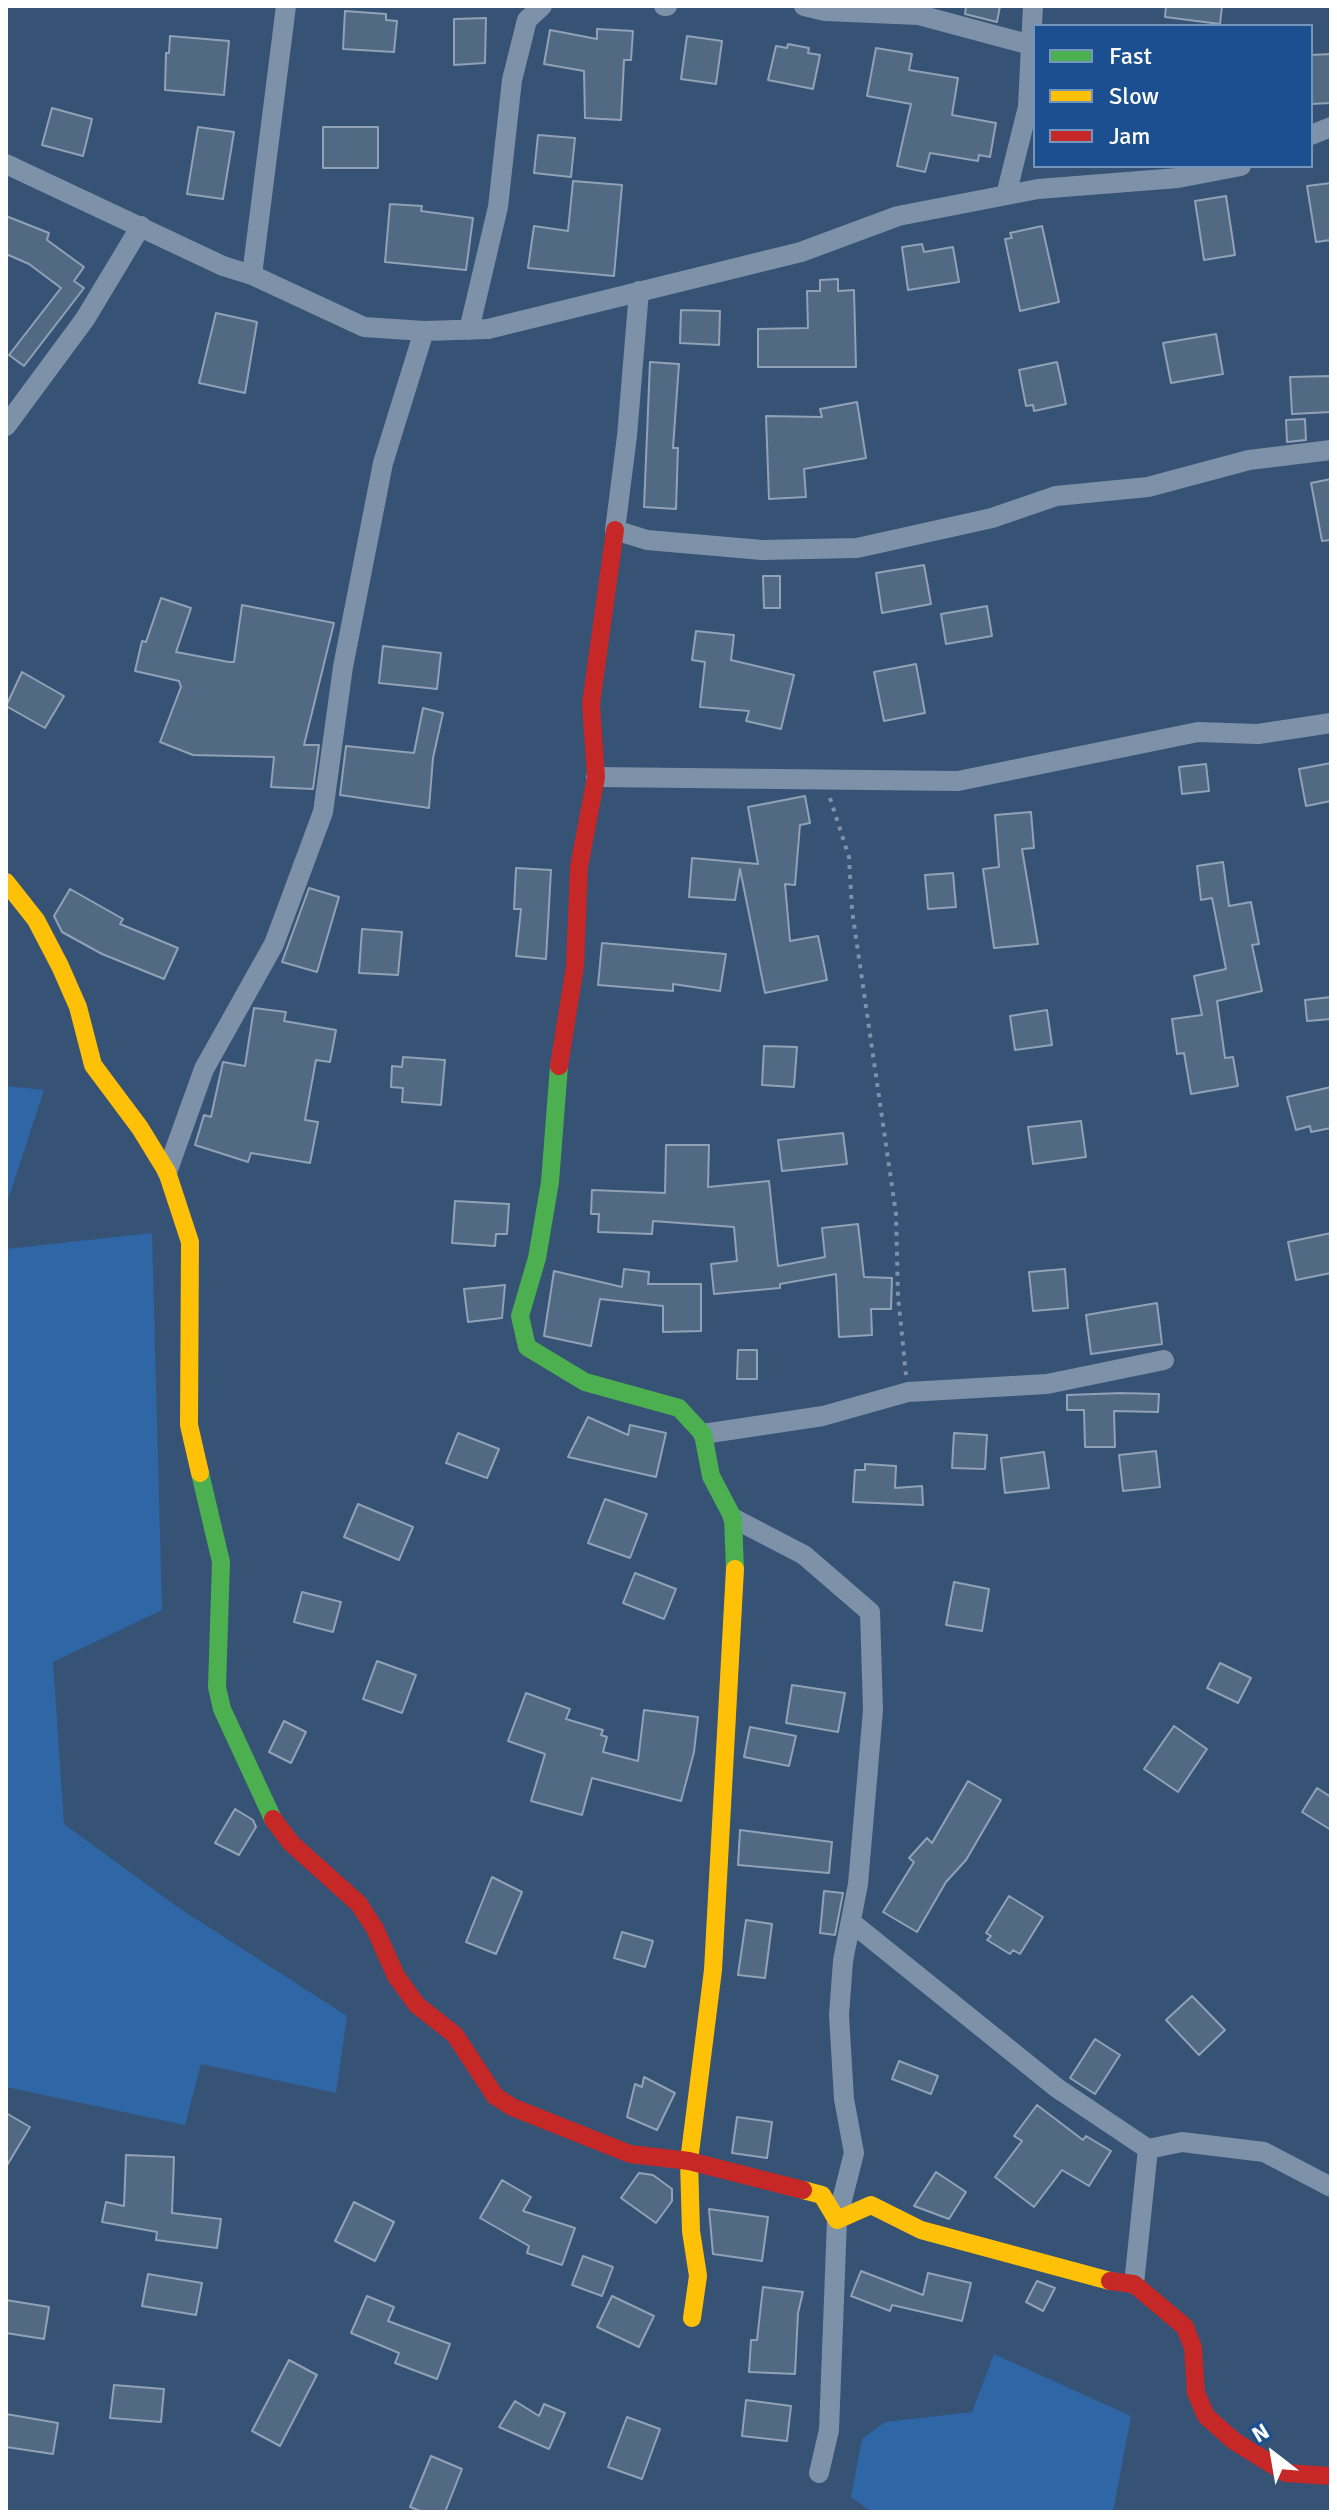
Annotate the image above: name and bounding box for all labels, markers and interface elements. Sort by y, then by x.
legend [1033,24,1313,168]
text: Fast [1109,41,1152,71]
text: Slow [1109,81,1159,111]
text: Jam [1109,121,1150,151]
north arrow [1233,2414,1313,2494]
text: N [1247,2417,1274,2449]

